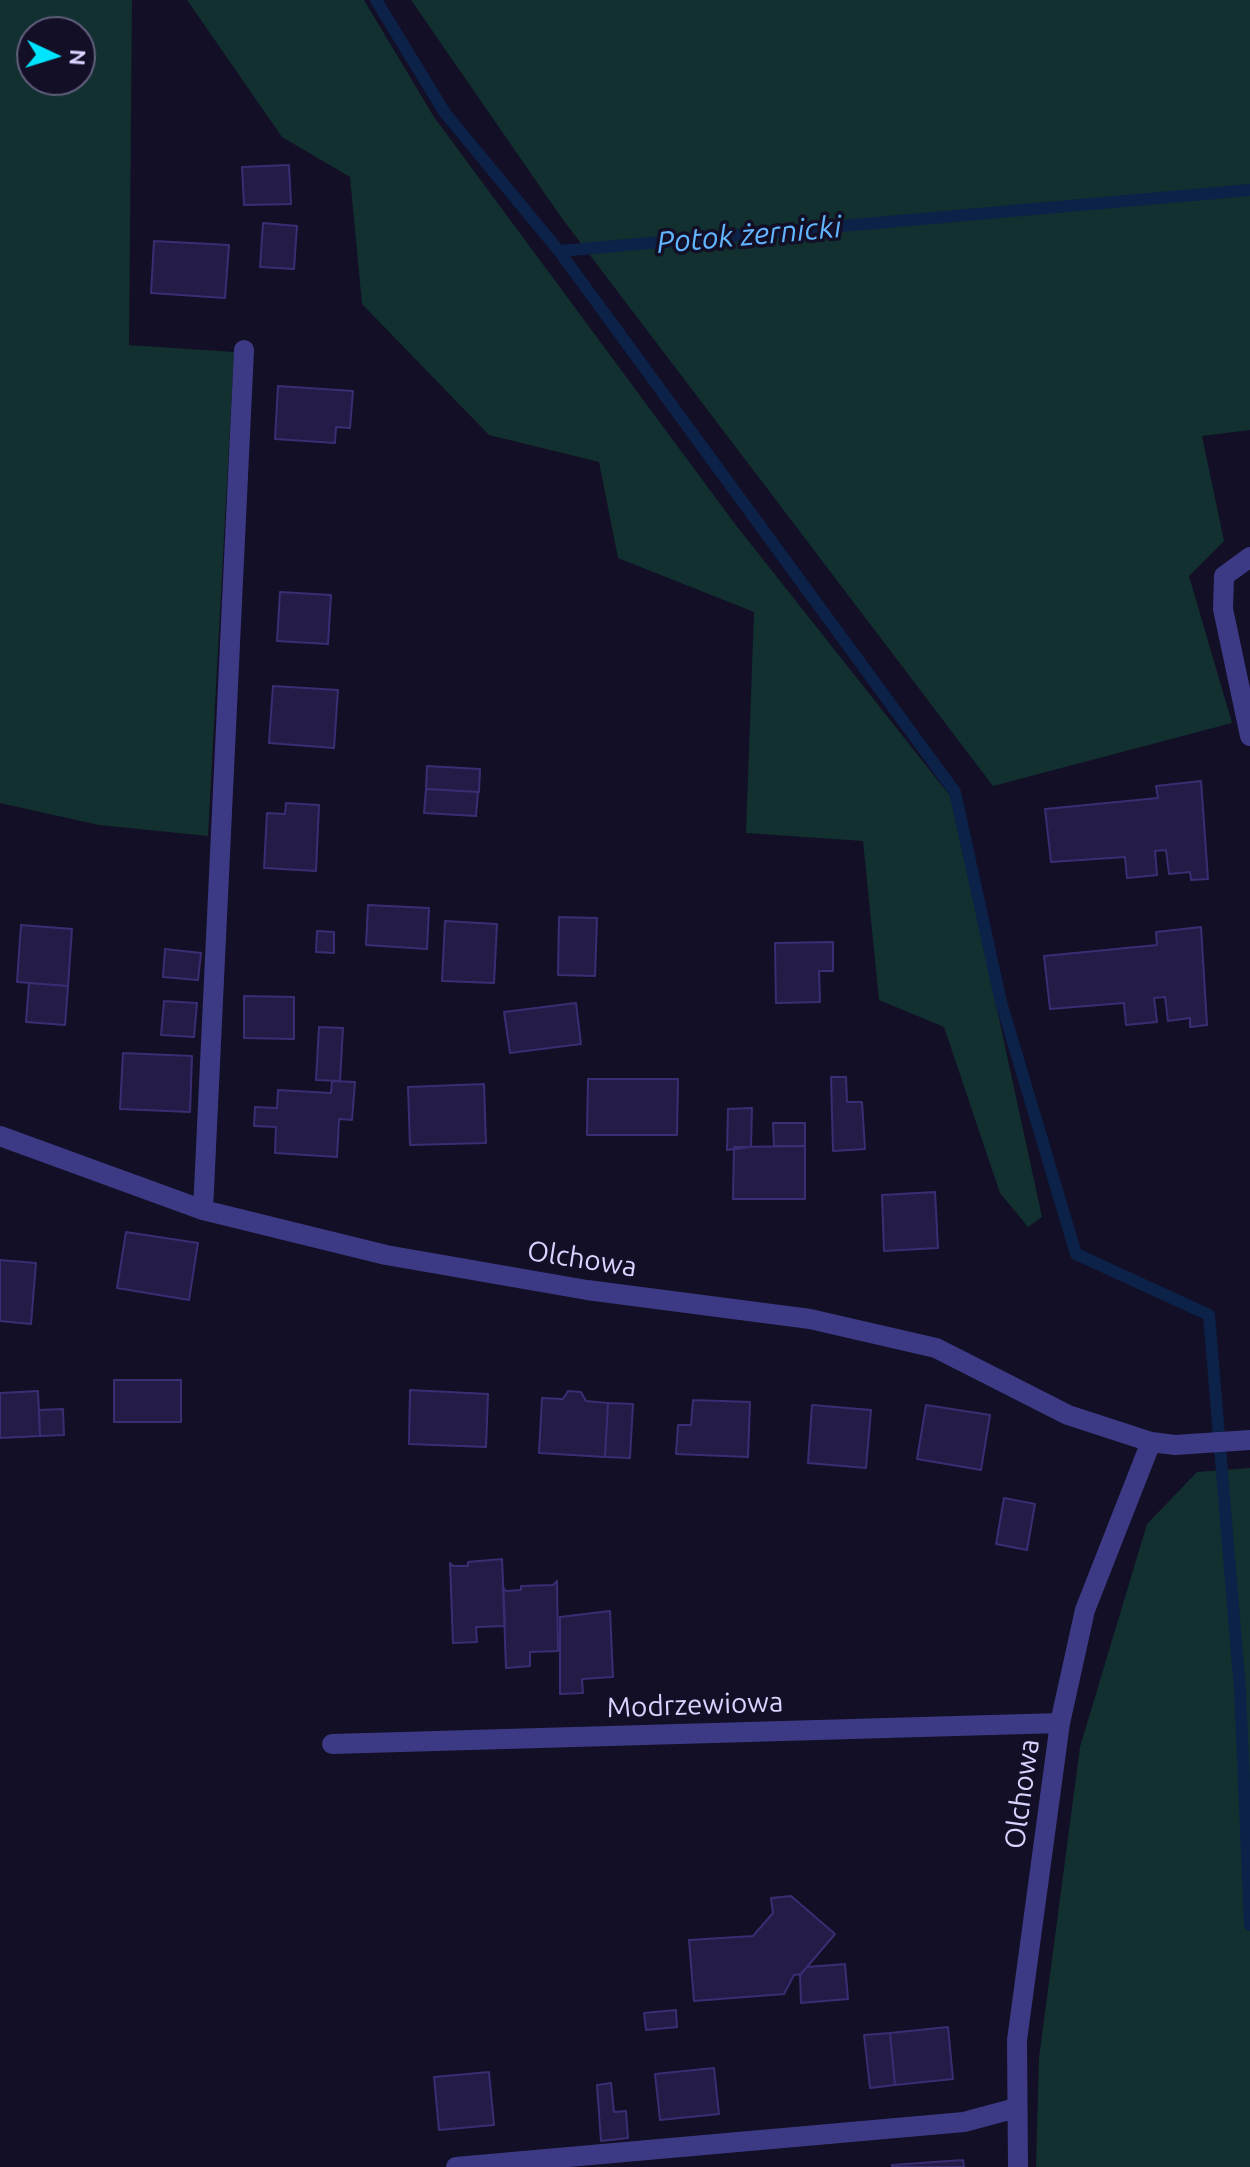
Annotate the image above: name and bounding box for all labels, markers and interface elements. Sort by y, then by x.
north arrow [16,16,96,96]
text: N [65,48,91,67]
water label: Potok żernicki [655,209,843,261]
street label: Olchowa [525,1234,639,1284]
street label: Modrzewiowa [606,1685,784,1725]
street label: Olchowa [998,1737,1046,1851]

